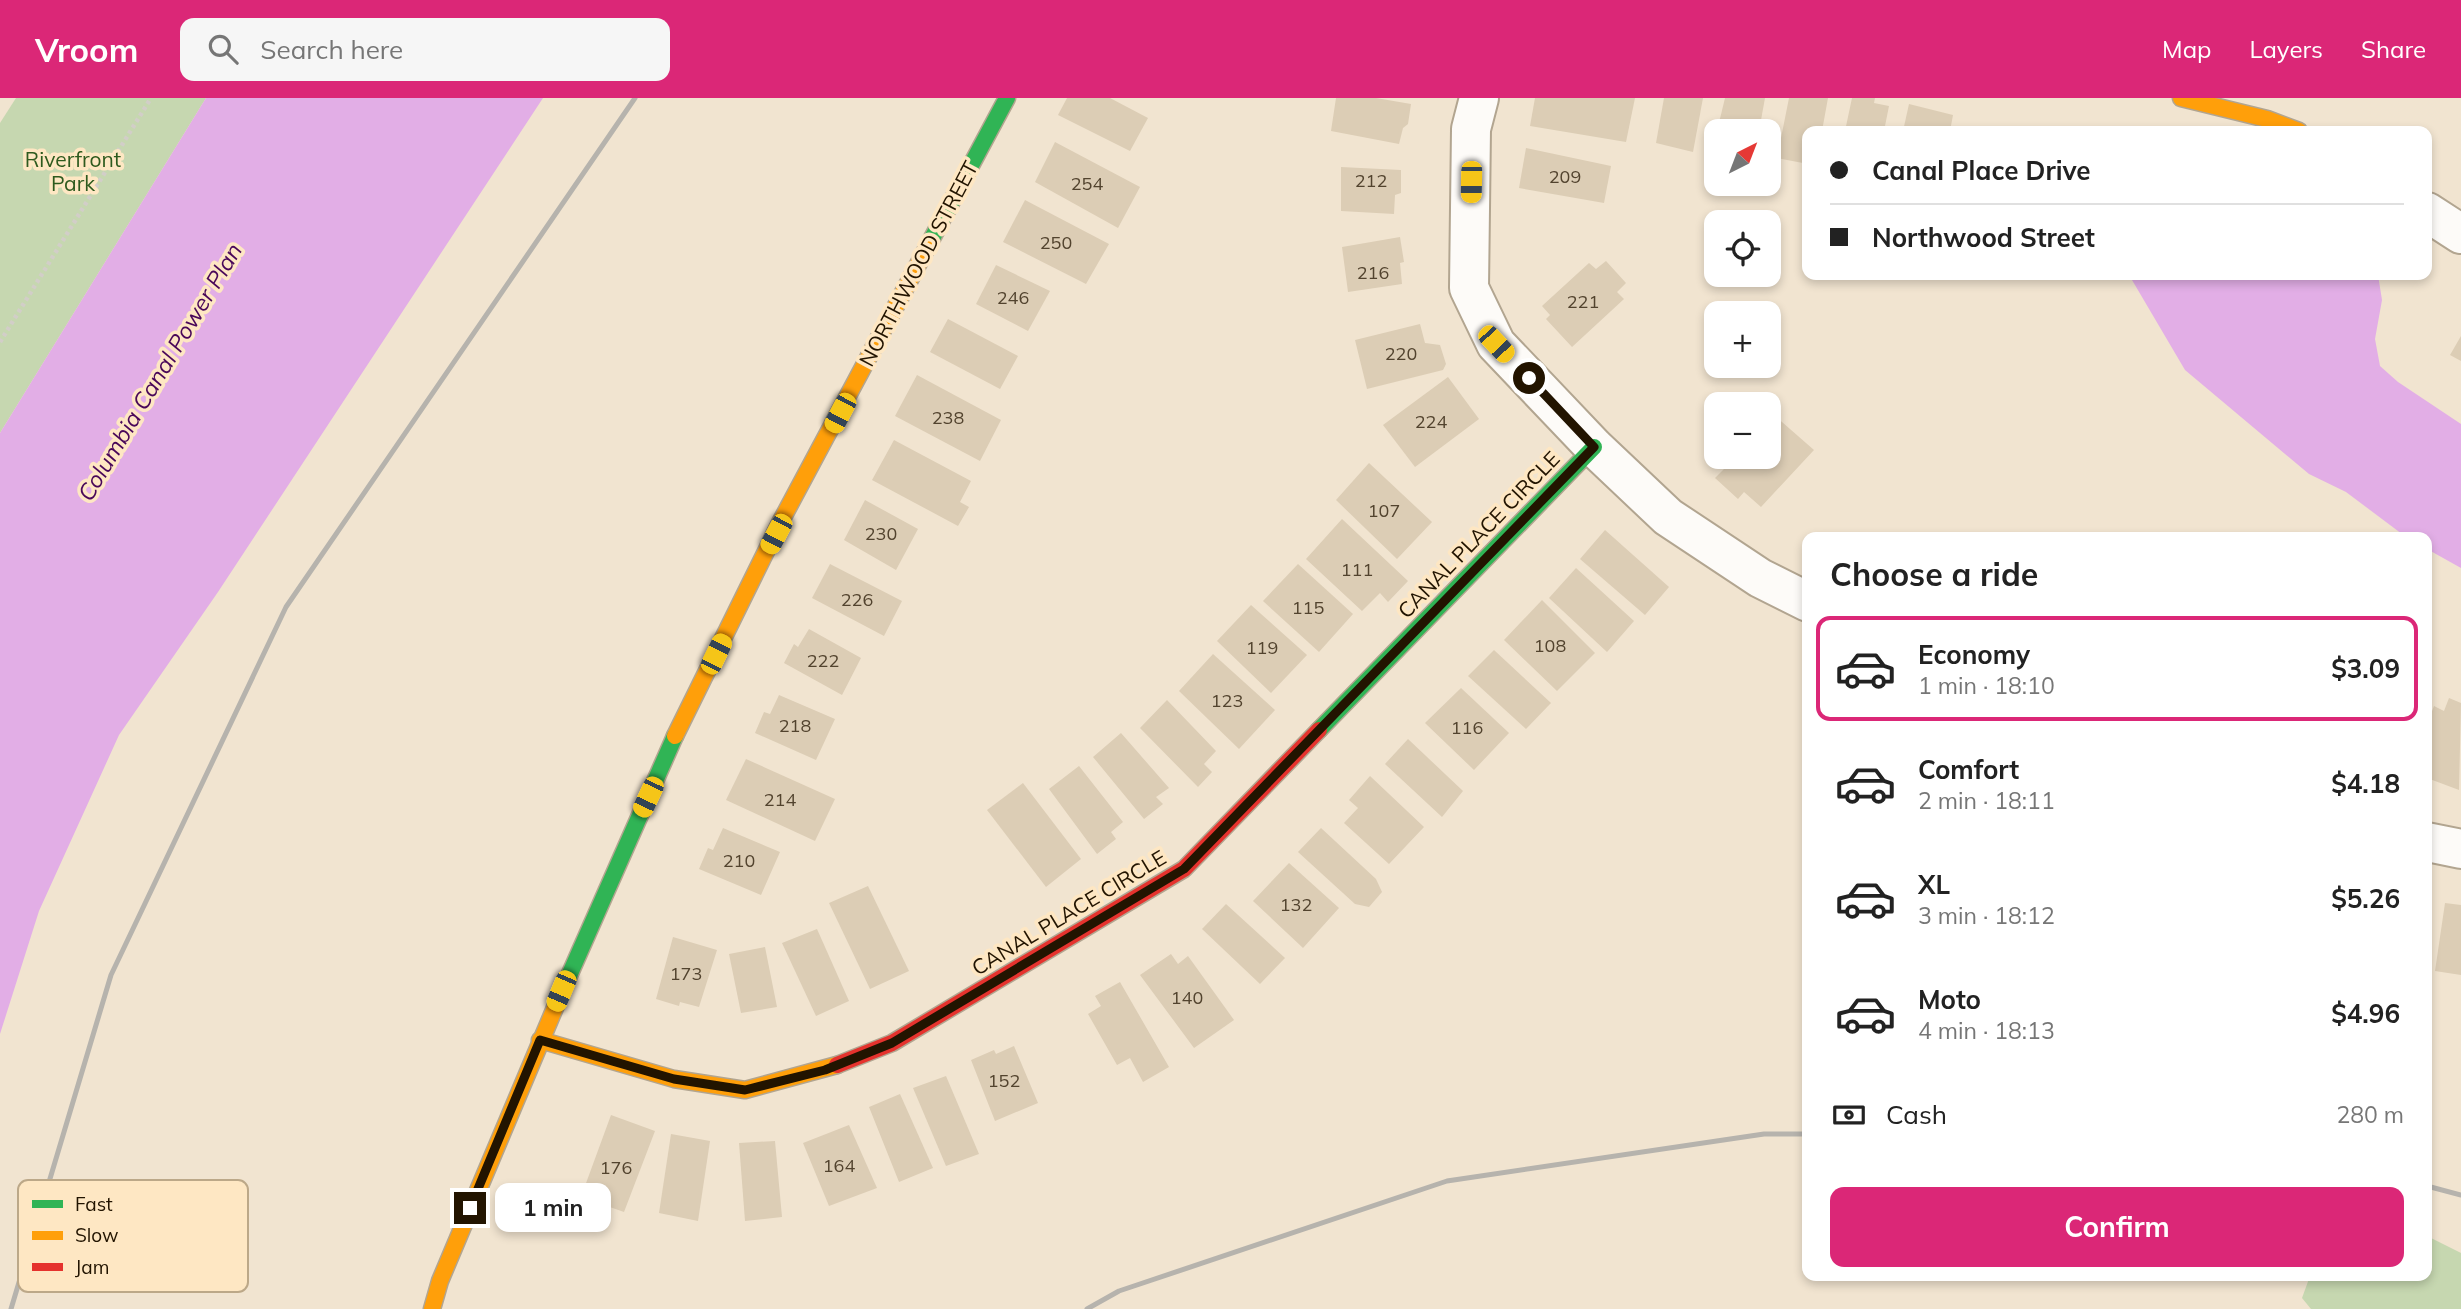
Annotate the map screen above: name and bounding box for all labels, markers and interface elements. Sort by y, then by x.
search box [180,18,670,81]
text: Vroom [35,29,138,70]
icon: search [204,30,242,68]
text: Search here [260,33,403,66]
text: Map [2162,34,2211,64]
text: Layers [2249,34,2323,64]
text: Share [2361,34,2426,64]
north arrow [1704,119,1782,196]
map controls [1704,119,1781,469]
park label: Riverfront Park [25,146,121,196]
text: Canal Place Drive [1872,154,2091,187]
street label: NORTHWOOD STREET [853,156,983,371]
car [1461,161,1482,203]
house number: 209 [1549,165,1581,188]
house number: 212 [1355,169,1387,192]
house number: 254 [1071,172,1103,195]
button: locate [1704,210,1781,287]
text: Northwood Street [1872,221,2095,254]
house number: 250 [1040,231,1072,254]
water label: Columbia Canal Power Plan [71,237,248,506]
house number: 216 [1357,261,1389,284]
house number: 246 [997,286,1029,309]
house number: 221 [1567,290,1599,313]
button: + [1704,301,1781,378]
car [1474,321,1519,367]
house number: 220 [1385,342,1417,365]
route start [1513,362,1545,394]
car [821,390,860,436]
button: − [1704,392,1781,469]
house number: 238 [932,406,964,429]
house number: 224 [1415,410,1447,433]
street label: CANAL PLACE CIRCLE [1392,445,1565,623]
house number: 107 [1368,499,1400,522]
car [757,511,796,557]
house number: 230 [865,522,897,545]
text: Choose a ride [1830,554,2038,594]
house number: 111 [1341,558,1373,581]
house number: 226 [841,588,873,611]
house number: 115 [1292,596,1324,619]
car [698,631,735,677]
house number: 108 [1534,634,1566,657]
house number: 119 [1246,636,1278,659]
icon: car [1834,637,1897,700]
text: Economy [1918,638,2030,671]
house number: 222 [807,649,839,672]
text: $3.09 [2331,652,2400,685]
text: 1 min · 18:10 [1918,671,2055,700]
house number: 123 [1211,689,1243,712]
house number: 218 [779,714,811,737]
house number: 116 [1451,716,1483,739]
icon: car [1834,752,1897,815]
text: Comfort [1918,753,2019,786]
text: $4.18 [2331,767,2400,800]
car [630,774,667,820]
text: 2 min · 18:11 [1918,786,2055,815]
house number: 214 [764,788,796,811]
street label: CANAL PLACE CIRCLE [967,844,1170,980]
house number: 210 [723,849,755,872]
icon: car [1834,867,1897,930]
text: XL [1918,868,1950,901]
text: $5.26 [2331,882,2400,915]
house number: 132 [1280,893,1312,916]
text: 3 min · 18:12 [1918,901,2055,930]
house number: 173 [670,962,702,985]
car [544,968,579,1014]
icon: car [1834,982,1897,1045]
text: Moto [1918,983,1981,1016]
house number: 140 [1171,986,1203,1009]
text: $4.96 [2331,997,2400,1030]
text: 4 min · 18:13 [1918,1016,2055,1045]
house number: 152 [988,1069,1020,1092]
icon: cash [1830,1096,1868,1134]
text: Cash [1886,1098,1947,1131]
text: 280 m [2336,1100,2404,1129]
house number: 164 [823,1154,855,1177]
house number: 176 [600,1156,632,1179]
legend [18,1180,248,1292]
callout: 1 min [494,1184,610,1232]
button: Confirm [1830,1187,2404,1267]
text: Fast [75,1192,113,1216]
route end [454,1192,486,1224]
text: 1 min [523,1193,583,1222]
text: Slow [75,1223,119,1247]
text: Jam [75,1255,109,1279]

